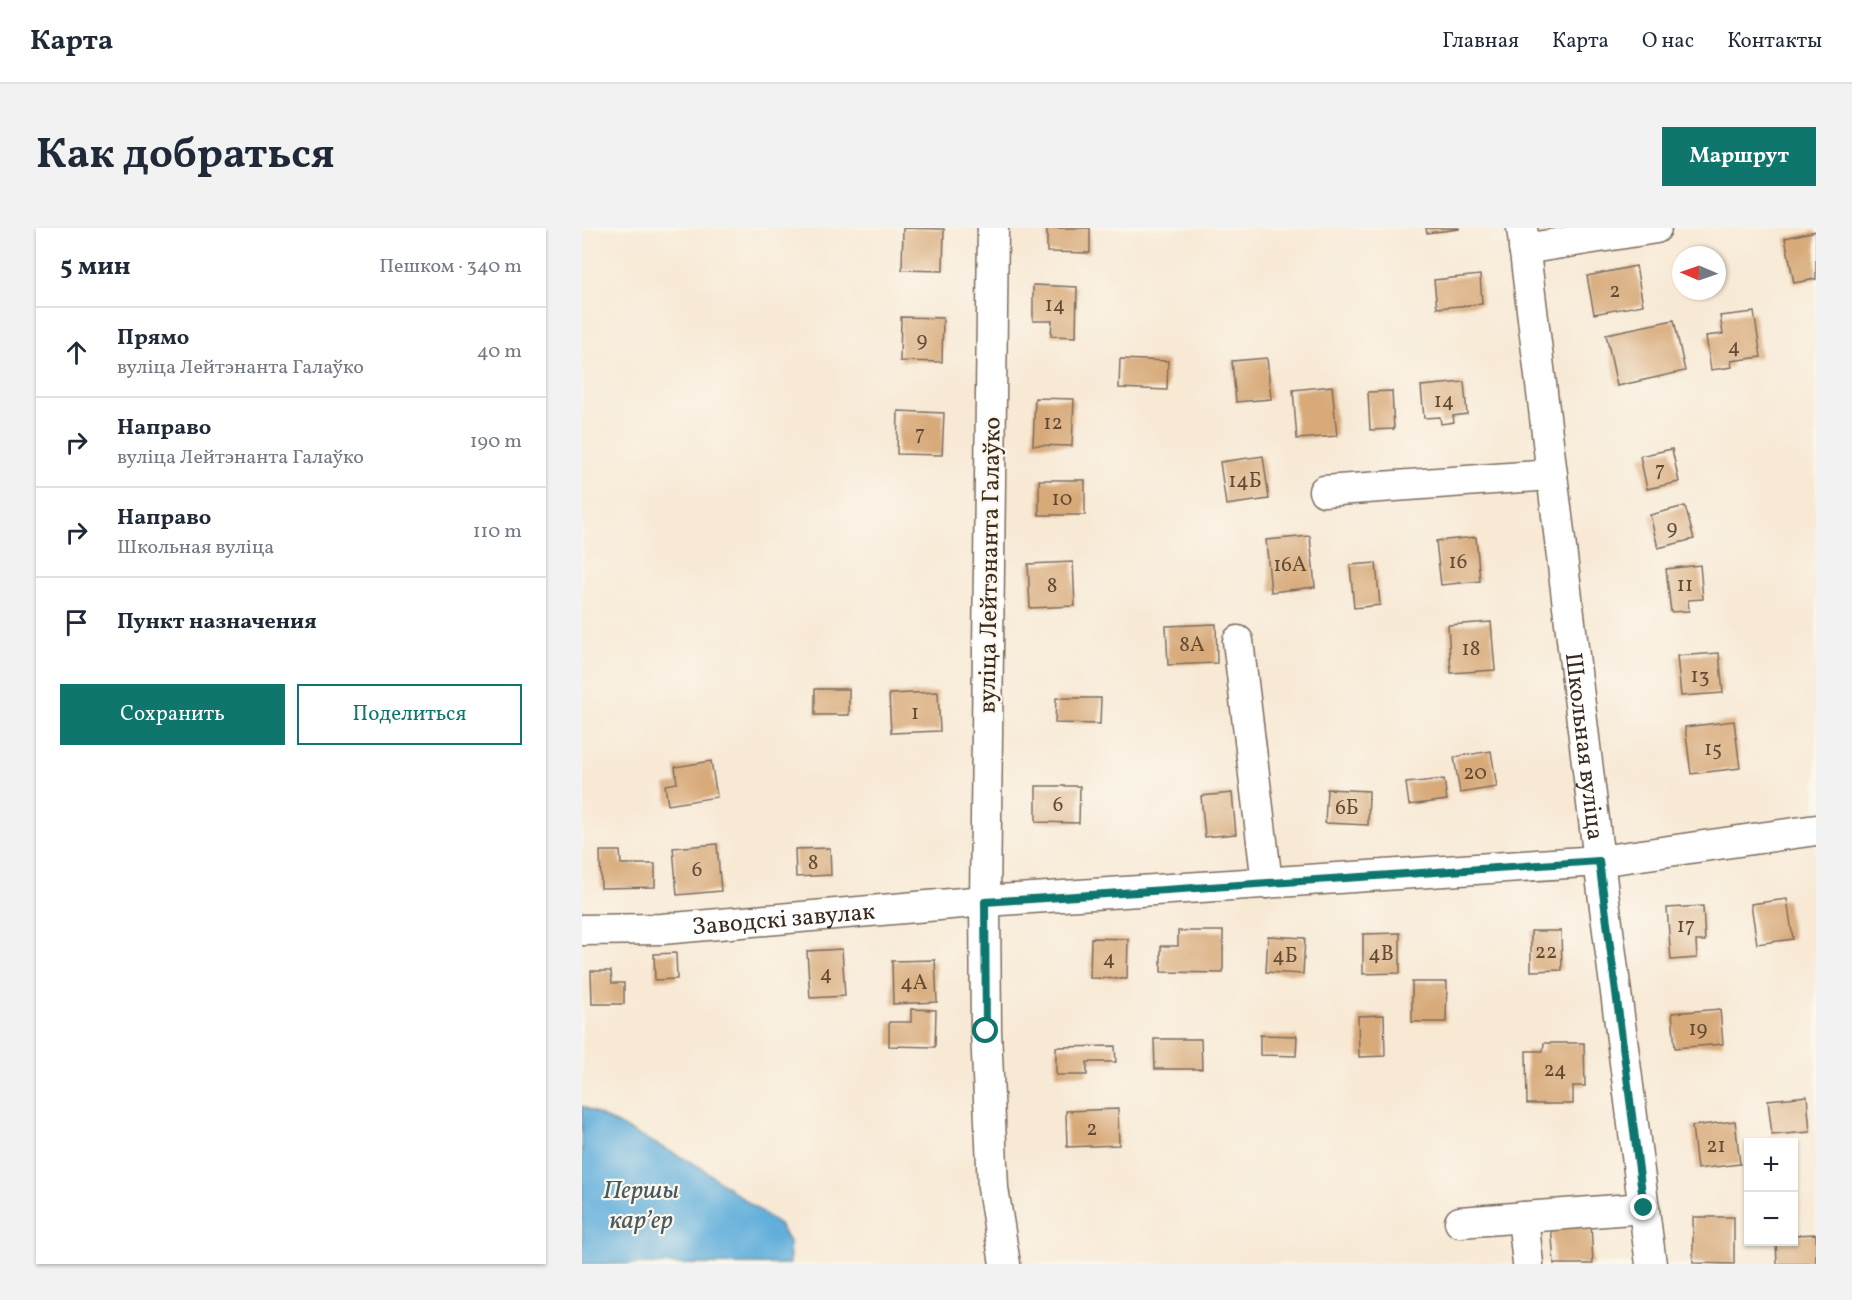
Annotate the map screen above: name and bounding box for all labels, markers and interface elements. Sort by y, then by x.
text: Карта [30,22,113,61]
text: Главная [1442,27,1519,56]
text: Карта [1552,27,1609,56]
text: О нас [1642,27,1694,56]
text: Контакты [1727,27,1822,56]
text: Как добраться [36,127,335,186]
button: Маршрут [1662,127,1816,186]
north arrow [1672,246,1726,300]
text: 5 мин [60,249,131,285]
text: Пешком · 340 m [379,253,522,281]
house number: 2 [1609,277,1621,306]
house number: 14 [1045,291,1065,320]
text: Прямо [117,323,189,354]
house number: 9 [917,326,928,355]
house number: 4 [1728,333,1740,362]
icon: ahead [60,336,93,369]
text: 40 m [477,338,522,366]
text: вуліца Лейтэнанта Галаўко [117,354,364,382]
house number: 14 [1434,387,1454,416]
house number: 12 [1043,409,1063,438]
text: Направо [117,413,211,444]
street label: вуліца Лейтэнанта Галаўко [971,417,1011,713]
house number: 7 [915,420,925,449]
icon: right [60,426,93,459]
text: 190 m [470,428,522,456]
text: вуліца Лейтэнанта Галаўко [117,444,364,472]
house number: 7 [1655,456,1665,485]
house number: 14Б [1228,467,1262,496]
house number: 10 [1052,485,1072,514]
text: Направо [117,503,211,534]
house number: 9 [1667,514,1678,543]
icon: right [60,516,93,549]
text: 110 m [473,518,522,546]
text: Школьная вуліца [117,534,274,562]
house number: 16 [1449,548,1467,577]
house number: 16А [1273,551,1307,580]
house number: 11 [1677,571,1693,600]
house number: 8 [1047,572,1057,601]
icon: arrive [60,606,93,639]
text: Пункт назначения [117,607,317,638]
house number: 8А [1179,631,1205,660]
house number: 18 [1462,635,1480,664]
street label: Школьная вуліца [1555,651,1611,842]
house number: 13 [1691,662,1709,691]
button: Сохранить [60,684,285,745]
button: Поделиться [297,684,522,745]
house number: 1 [911,699,919,728]
house number: 15 [1704,735,1722,764]
house number: 20 [1463,759,1487,788]
house number: 6 [1053,791,1063,820]
house number: 6Б [1335,794,1359,823]
house number: 8 [808,849,818,878]
house number: 6 [692,856,702,885]
street label: Заводскі завулак [691,896,877,945]
house number: 17 [1677,912,1695,941]
house number: 22 [1535,938,1557,967]
house number: 4В [1368,940,1394,969]
house number: 4Б [1272,942,1298,971]
house number: 4 [1103,945,1115,974]
house number: 4 [820,960,832,989]
house number: 4А [900,969,928,998]
house number: 19 [1688,1015,1708,1044]
route start [972,1017,998,1043]
house number: 24 [1543,1056,1567,1085]
house number: 2 [1086,1115,1098,1144]
house number: 21 [1706,1132,1726,1161]
map controls [1744,1138,1798,1246]
button: + [1744,1138,1798,1192]
water label: Першы карʼер [603,1173,679,1239]
button: − [1744,1192,1798,1246]
route end [1630,1194,1656,1220]

